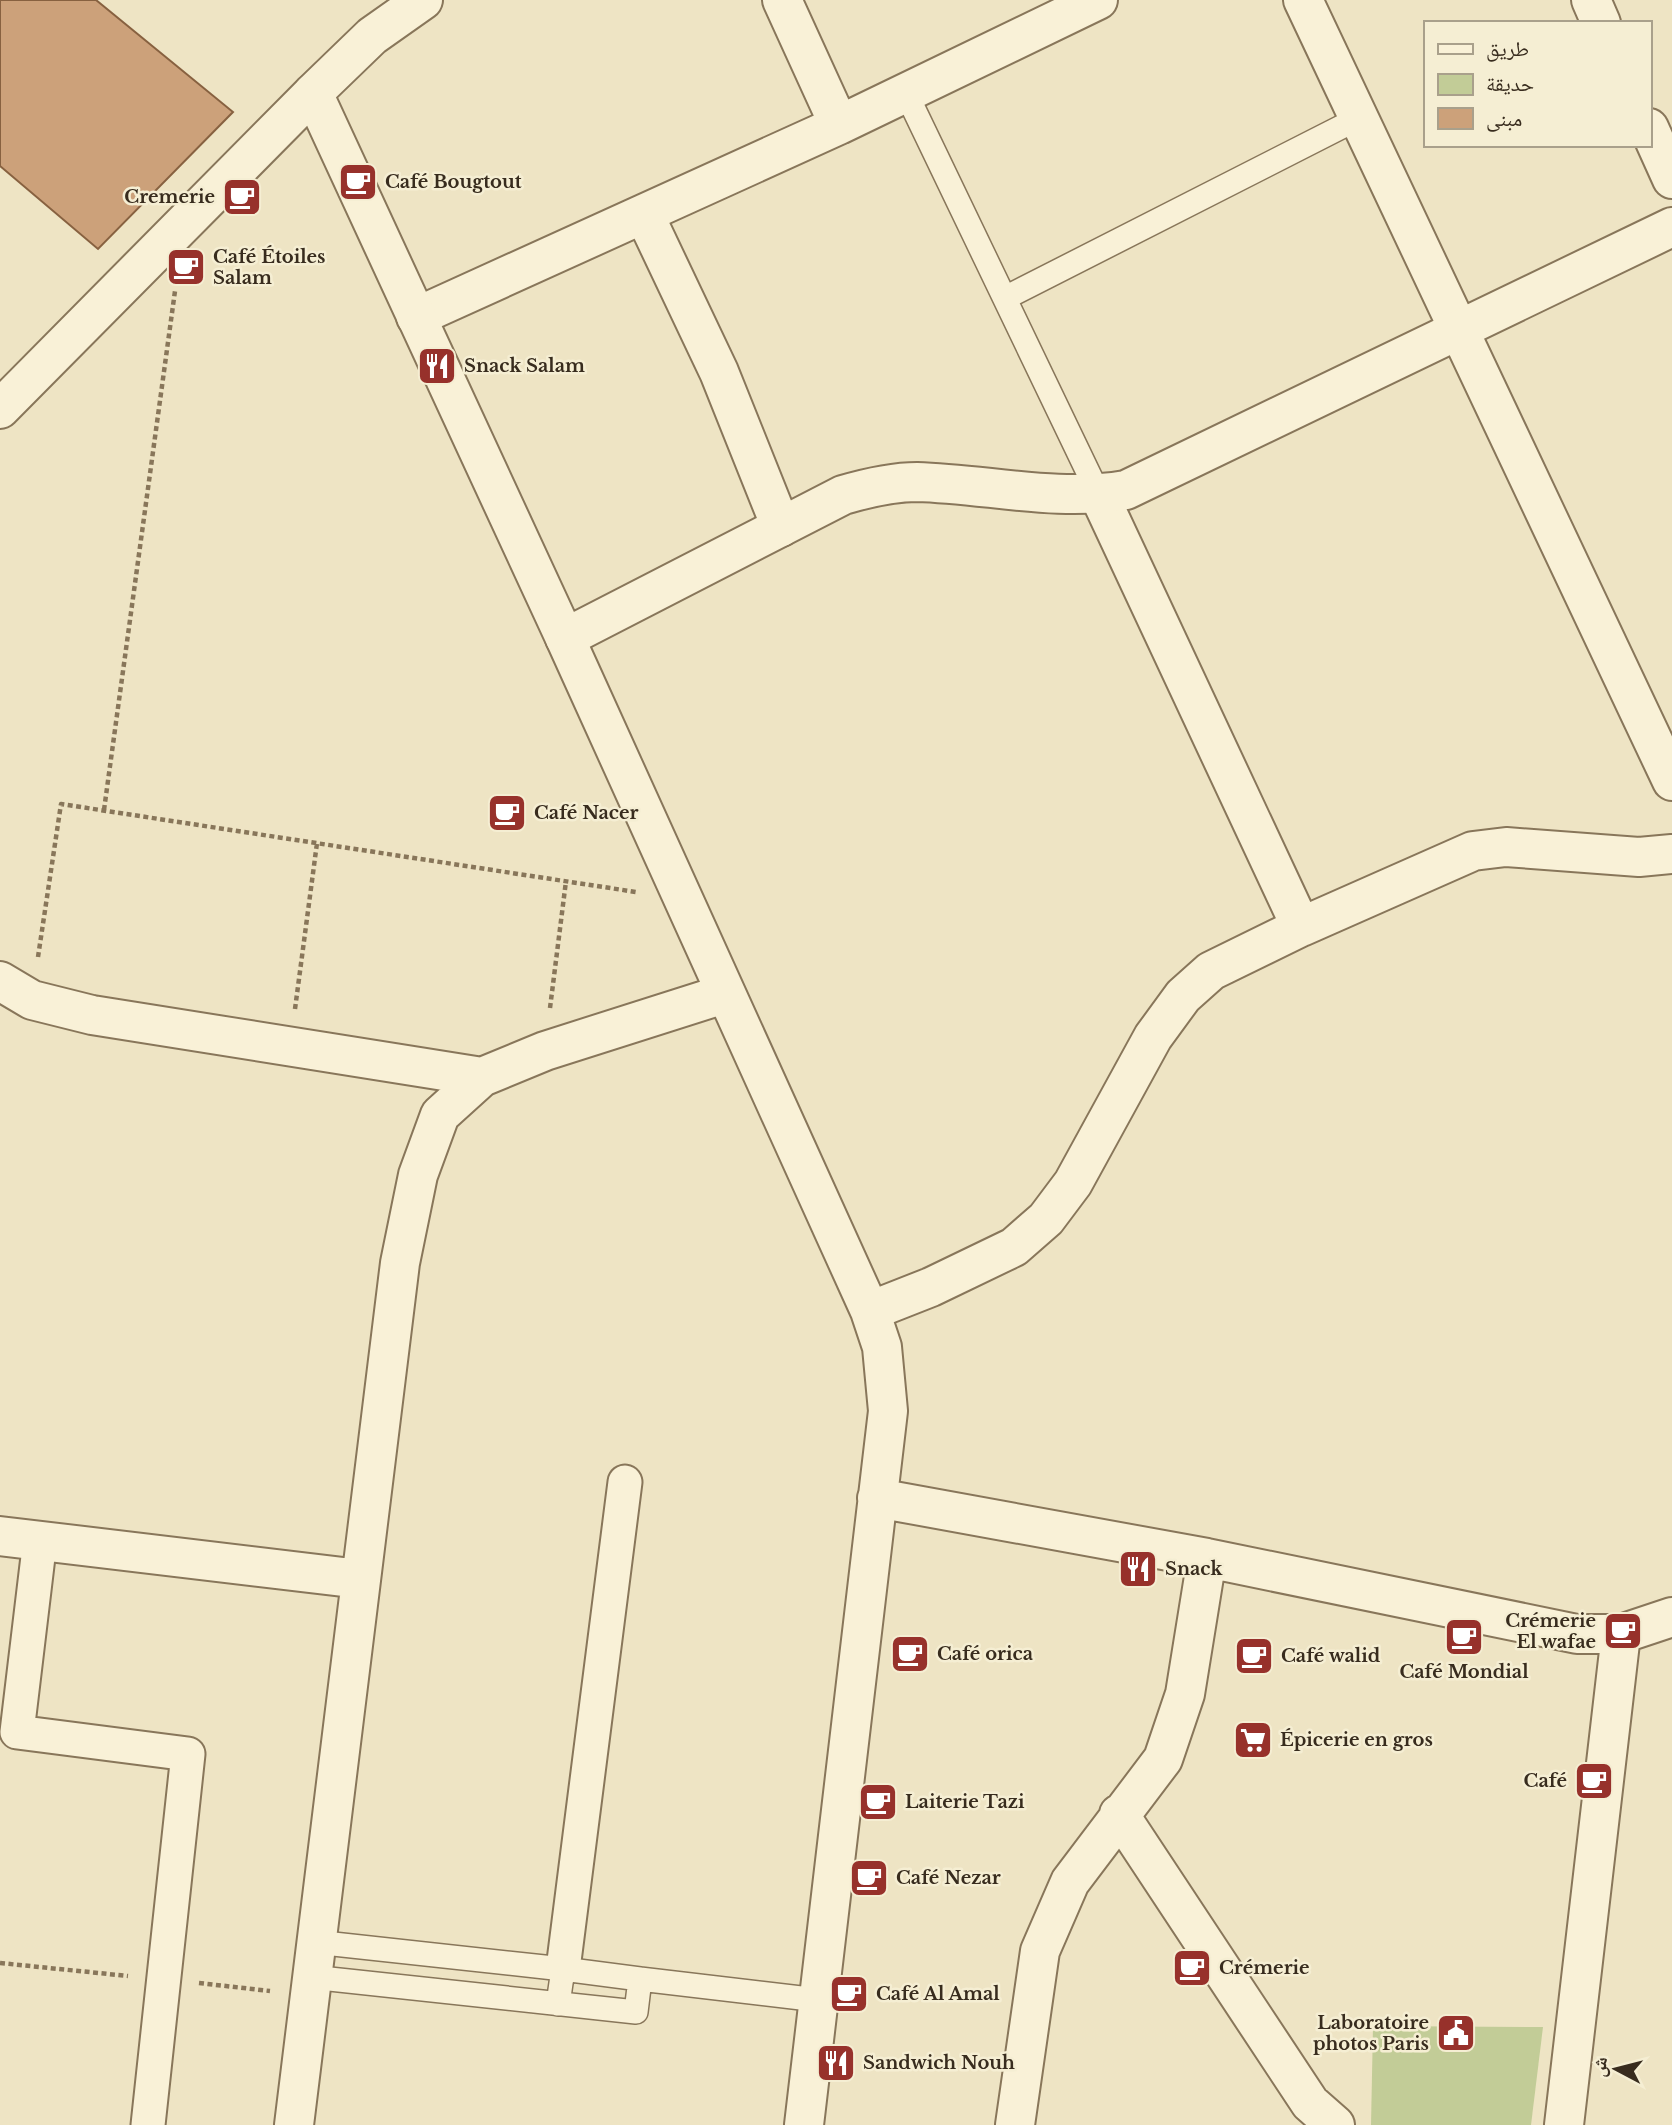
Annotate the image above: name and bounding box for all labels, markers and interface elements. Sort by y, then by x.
legend [1424,21,1651,147]
text: طريق [1486,36,1529,62]
text: حديقة [1486,71,1534,97]
text: مبنى [1486,106,1522,132]
cafe icon: Café Bougtout [337,161,379,203]
place label: Café Bougtout [385,171,522,193]
cafe icon: Cremerie [221,176,263,218]
place label: Cremerie [124,186,215,208]
place label: Café Étoiles Salam [213,245,326,289]
cafe icon: Café Étoiles Salam [165,246,207,288]
restaurant icon: Snack Salam [416,345,458,387]
place label: Snack Salam [464,355,585,377]
cafe icon: Café Nacer [486,792,528,834]
place label: Café Nacer [534,802,639,824]
restaurant icon: Snack [1117,1548,1159,1590]
place label: Snack [1165,1558,1224,1580]
place label: Crémerie El wafae [1505,1610,1596,1653]
cafe icon: Crémerie El wafae [1602,1610,1644,1652]
cafe icon: Café Mondial [1443,1616,1485,1658]
cafe icon: Café orica [889,1633,931,1675]
cafe icon: Café walid [1233,1635,1275,1677]
place label: Café orica [937,1643,1034,1665]
place label: Café walid [1281,1645,1381,1667]
place label: Café Mondial [1399,1661,1529,1683]
supermarket icon: Épicerie en gros [1232,1719,1274,1761]
place label: Épicerie en gros [1280,1728,1433,1751]
cafe icon: Café [1573,1760,1615,1802]
place label: Café [1524,1770,1567,1792]
cafe icon: Laiterie Tazi [857,1781,899,1823]
place label: Laiterie Tazi [905,1791,1025,1813]
cafe icon: Café Nezar [848,1857,890,1899]
place label: Café Nezar [896,1867,1001,1889]
cafe icon: Crémerie [1171,1947,1213,1989]
place label: Crémerie [1219,1957,1310,1979]
cafe icon: Café Al Amal [828,1973,870,2015]
place label: Café Al Amal [876,1983,1000,2005]
place label: Laboratoire photos Paris [1313,2012,1429,2055]
public building icon: Laboratoire photos Paris [1435,2012,1477,2054]
north arrow [1581,2034,1651,2104]
restaurant icon: Sandwich Nouh [815,2042,857,2084]
place label: Sandwich Nouh [863,2052,1015,2074]
text: ش [1587,2056,1612,2078]

